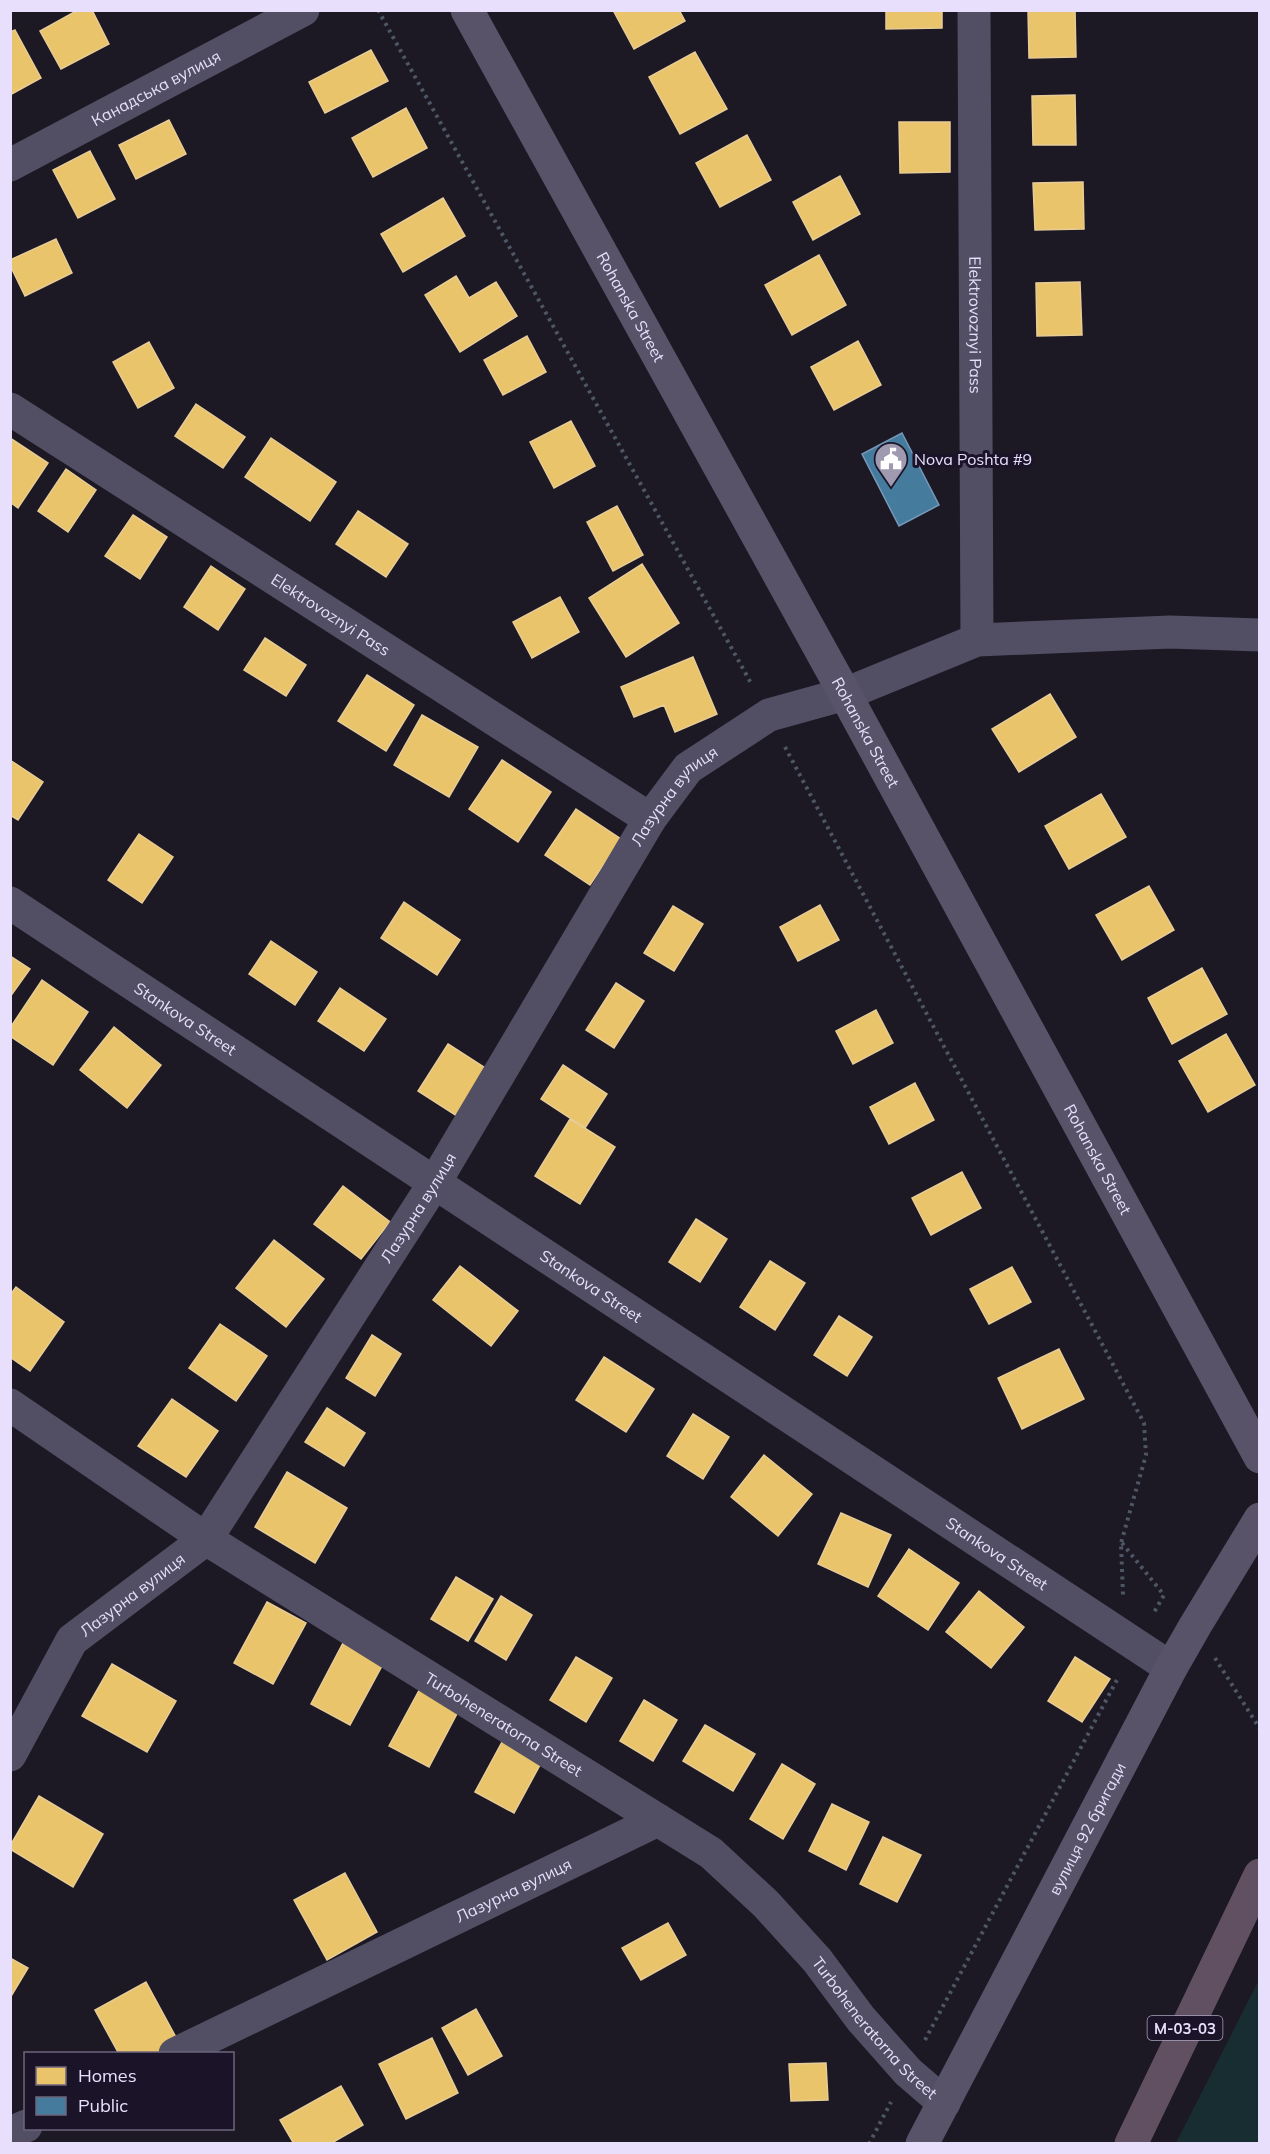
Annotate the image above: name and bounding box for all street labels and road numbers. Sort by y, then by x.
street label: Канадська вулиця [88,45,224,130]
street label: Rohanska Street [593,248,670,366]
street label: Elektrovoznyi Pass [965,256,986,394]
street label: Elektrovoznyi Pass [268,569,394,660]
street label: Rohanska Street [828,674,904,791]
street label: Лазурна вулиця [626,741,721,850]
street label: Stankova Street [131,978,240,1060]
street label: Rohanska Street [1060,1101,1136,1218]
street label: Лазурна вулиця [376,1149,460,1266]
street label: Stankova Street [536,1245,646,1327]
street label: Stankova Street [942,1513,1052,1594]
street label: Лазурна вулиця [76,1549,189,1641]
street label: Turboheneratorna Street [421,1668,587,1781]
street label: вулиця 92 бригади [1044,1759,1130,1898]
street label: Лазурна вулиця [452,1853,575,1927]
street label: Turboheneratorna Street [808,1953,942,2103]
road number: М-03-03 [1148,2016,1222,2040]

